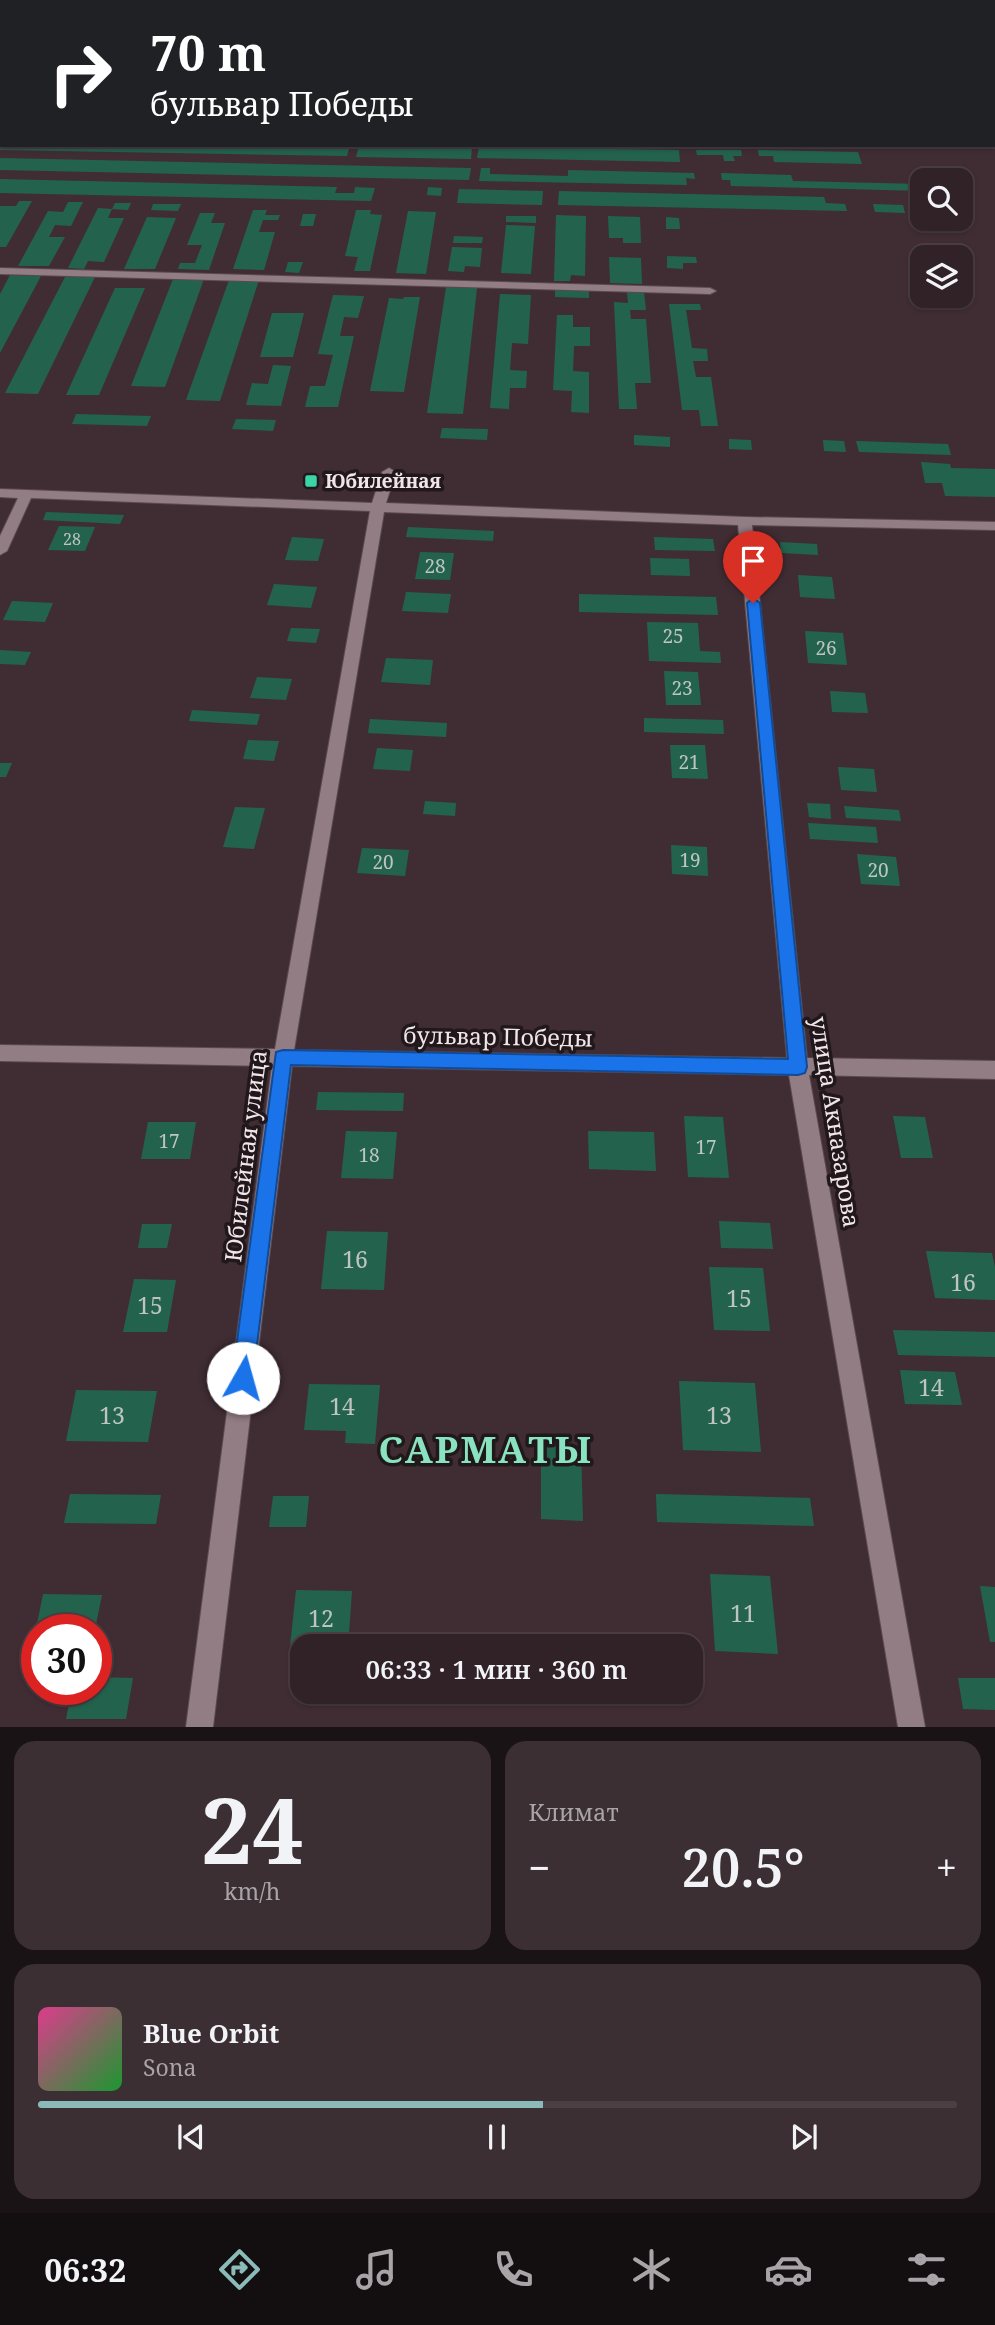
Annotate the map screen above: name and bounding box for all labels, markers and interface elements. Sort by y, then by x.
text: 70 m [150,19,266,85]
icon: right [35,28,126,119]
text: бульвар Победы [150,82,414,125]
map controls [910,168,973,308]
button: search [910,168,973,231]
button: layers [910,245,973,308]
place label: Юбилейная [325,468,441,494]
marker: Юбилейная [303,473,319,489]
house number: 28 [63,528,81,550]
pin [723,531,783,603]
icon: arrive [734,542,772,580]
house number: 28 [424,553,446,579]
house number: 25 [662,623,684,649]
house number: 26 [815,635,837,661]
house number: 23 [671,675,693,701]
house number: 21 [678,749,700,775]
house number: 19 [679,847,701,873]
house number: 20 [372,849,394,875]
house number: 20 [867,857,889,883]
street label: улица Акназарова [804,1014,868,1230]
street label: бульвар Победы [403,1018,593,1054]
street label: Юбилейная улица [216,1048,274,1264]
house number: 17 [158,1128,180,1154]
house number: 17 [695,1134,717,1160]
house number: 18 [358,1142,380,1168]
house number: 16 [342,1243,368,1275]
house number: 16 [950,1266,976,1298]
house number: 15 [726,1282,752,1314]
house number: 15 [137,1289,163,1321]
position arrow [206,1341,280,1415]
house number: 14 [918,1371,944,1403]
house number: 14 [329,1390,355,1422]
house number: 13 [99,1399,125,1431]
house number: 13 [706,1399,732,1431]
district label: САРМАТЫ [379,1423,593,1474]
house number: 11 [730,1597,756,1629]
house number: 12 [308,1602,334,1634]
speed limit sign: 30 [21,1614,112,1705]
text: 06:33 · 1 мин · 360 m [365,1651,628,1687]
text: 24 [201,1767,304,1891]
text: Климат [529,1796,619,1828]
text: 20.5° [682,1831,805,1902]
text: − [529,1841,551,1893]
text: + [936,1841,957,1893]
text: km/h [224,1875,280,1907]
text: Blue Orbit [143,2015,279,2051]
text: Sona [143,2051,197,2083]
icon: previous [172,2118,210,2156]
icon: pause [478,2118,516,2156]
icon: next [785,2118,823,2156]
icon: directions [215,2245,264,2294]
icon: music [352,2245,401,2294]
icon: phone [489,2245,538,2294]
icon: climate [627,2245,676,2294]
icon: car [764,2245,813,2294]
icon: filters [902,2245,951,2294]
text: 06:32 [44,2248,126,2291]

